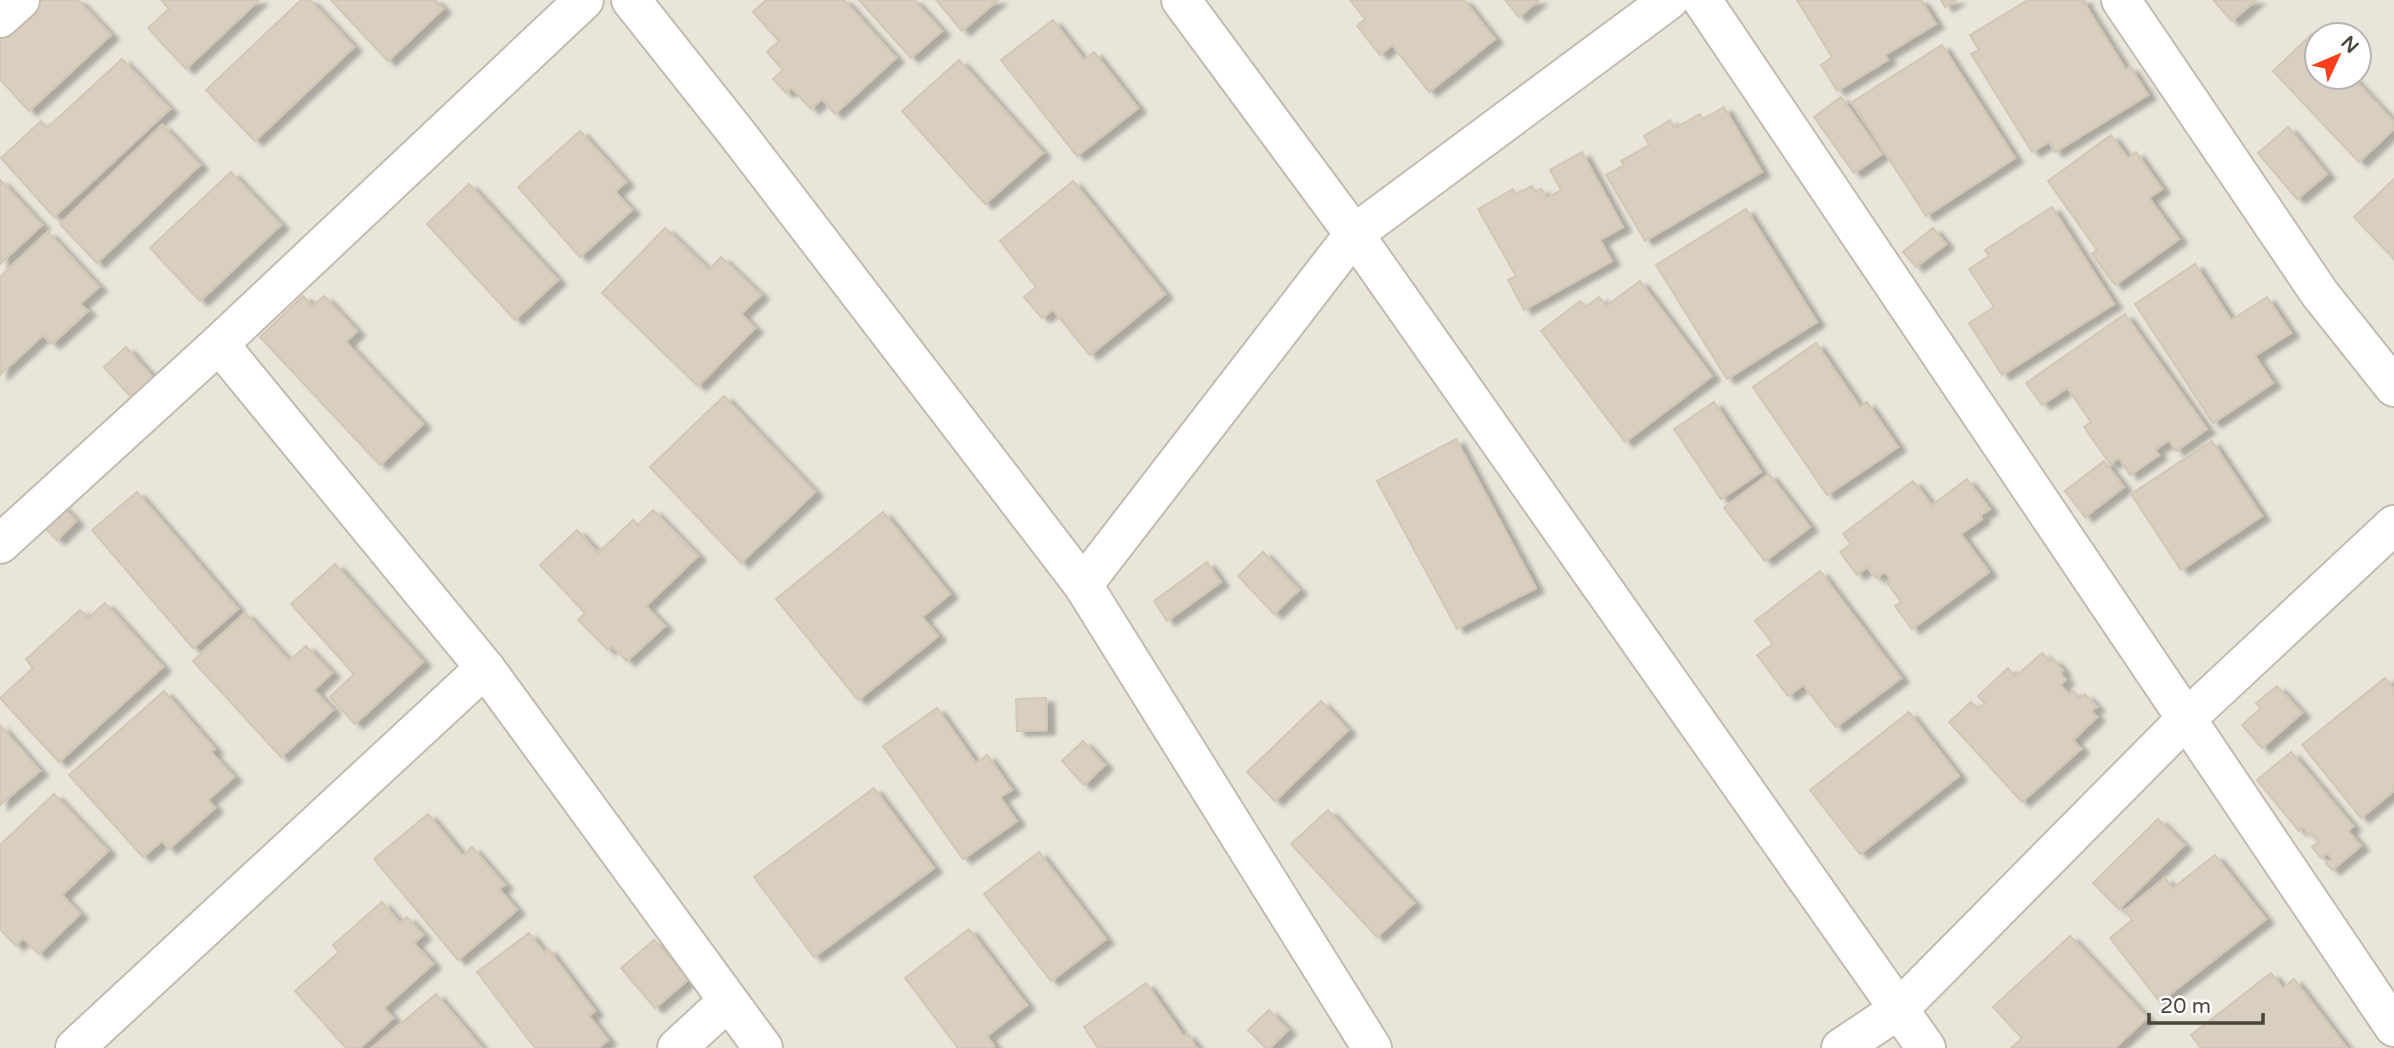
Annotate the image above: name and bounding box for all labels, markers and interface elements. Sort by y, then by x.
north arrow [2303,21,2373,91]
text: N [2336,32,2363,58]
scale bar [2149,982,2263,1026]
text: 20 m [2160,994,2211,1019]

